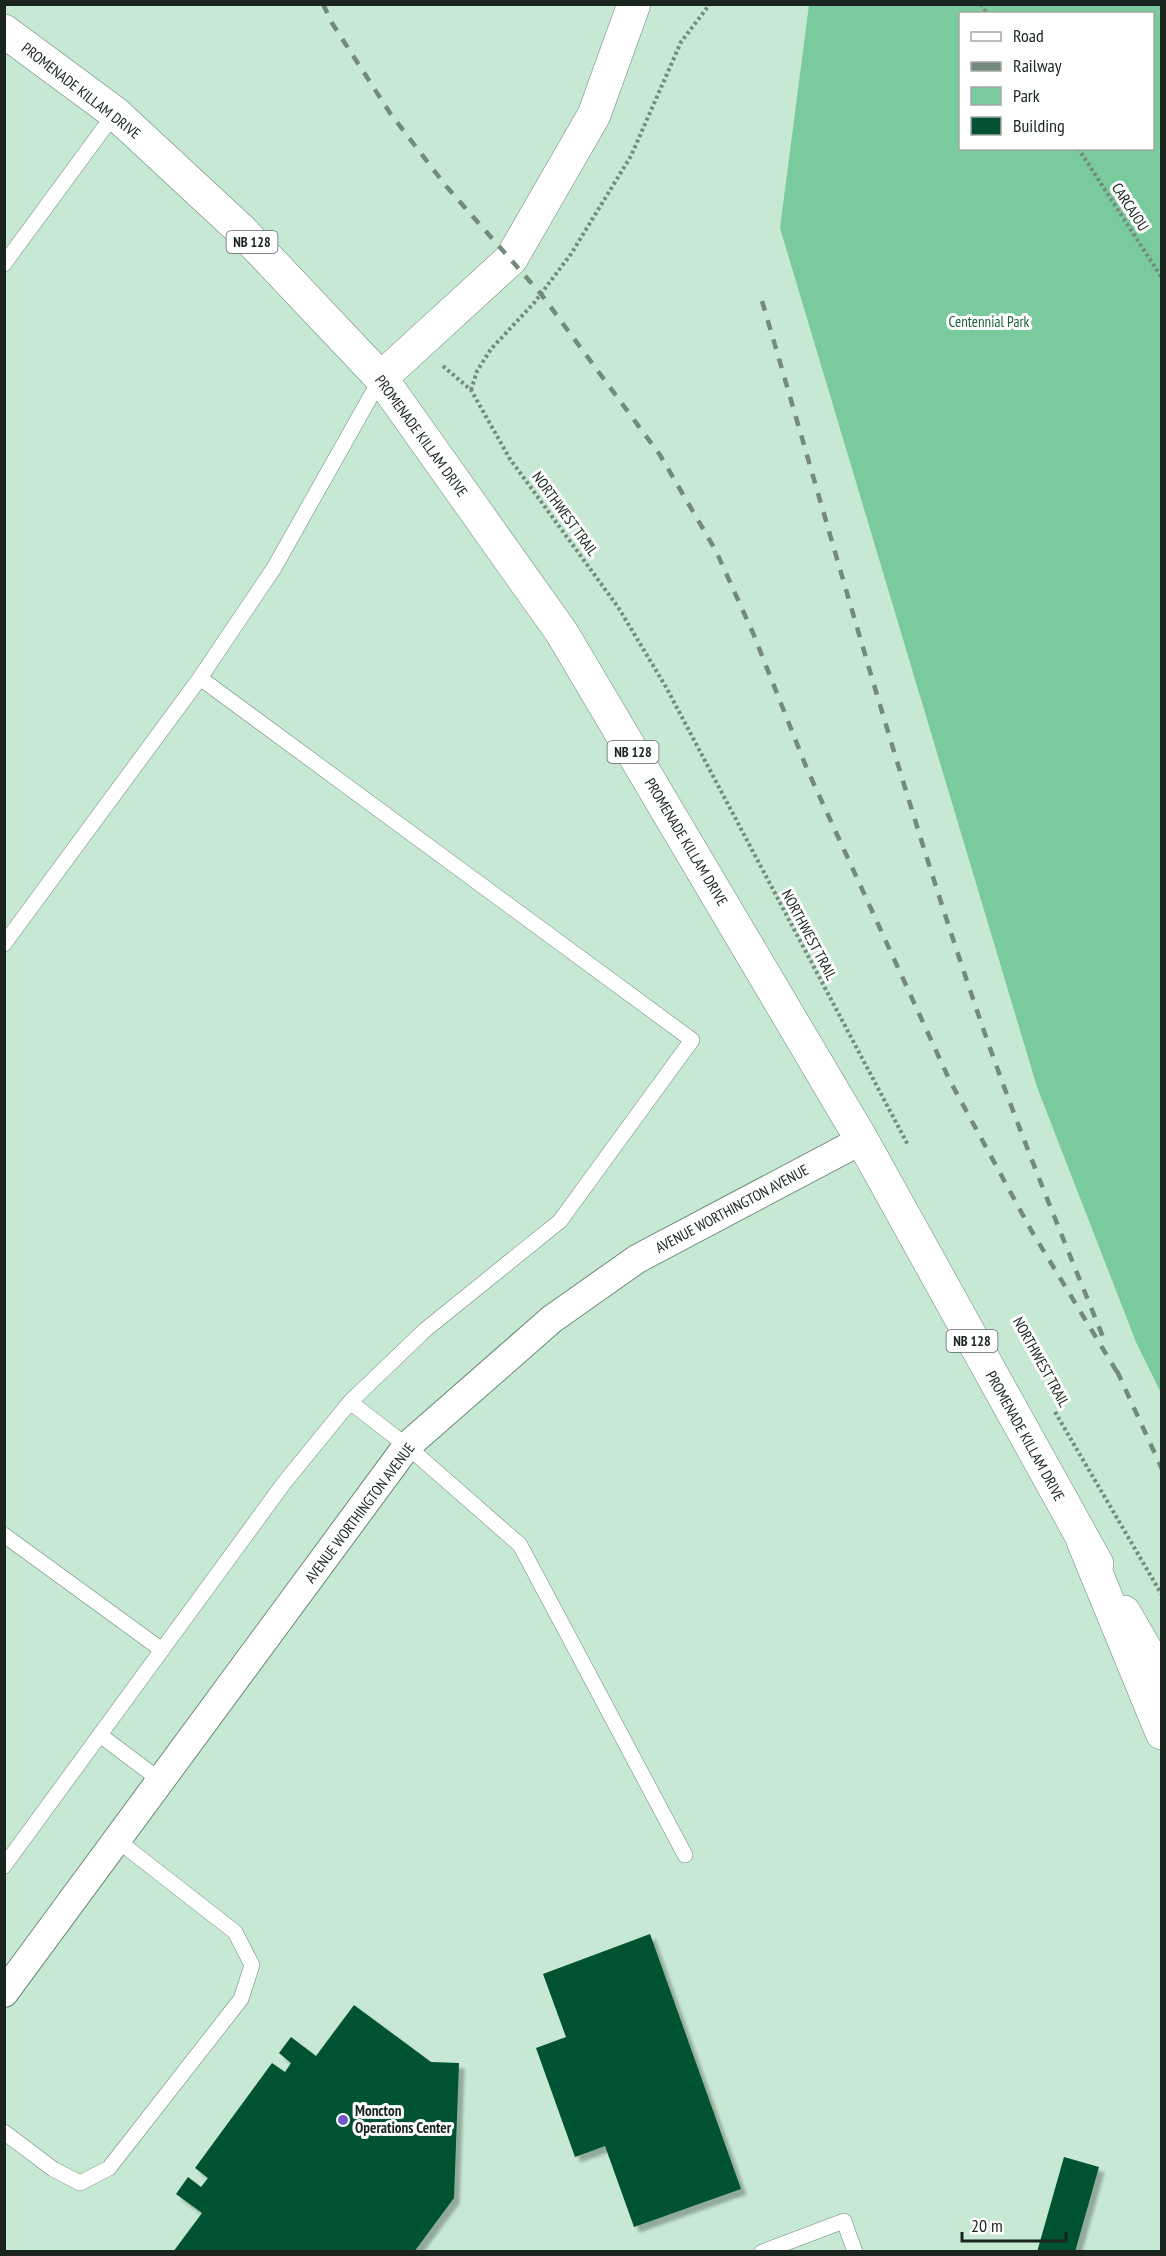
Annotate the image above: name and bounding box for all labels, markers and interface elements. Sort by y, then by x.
legend [959,12,1154,150]
text: Road [1013,24,1044,47]
street label: PROMENADE KILLAM DRIVE [18,38,145,143]
text: Railway [1013,54,1062,77]
text: Park [1013,84,1040,107]
text: Building [1013,114,1065,137]
street label: CARCAJOU [1108,179,1153,234]
road number: NB 128 [226,231,278,253]
park label: Centennial Park [949,312,1030,331]
street label: PROMENADE KILLAM DRIVE [371,371,472,500]
street label: NORTHWEST TRAIL [528,468,603,560]
road number: NB 128 [608,741,658,763]
street label: PROMENADE KILLAM DRIVE [641,774,732,909]
street label: NORTHWEST TRAIL [778,886,842,984]
street label: AVENUE WORTHINGTON AVENUE [652,1160,812,1257]
street label: NORTHWEST TRAIL [1009,1313,1074,1411]
road number: NB 128 [946,1330,998,1352]
street label: PROMENADE KILLAM DRIVE [982,1367,1069,1504]
street label: AVENUE WORTHINGTON AVENUE [301,1439,419,1587]
place label: Moncton Operations Center [355,2101,452,2137]
marker: Moncton Operations Center [336,2113,350,2127]
scale bar [962,2205,1066,2243]
text: 20 m [971,2214,1003,2237]

